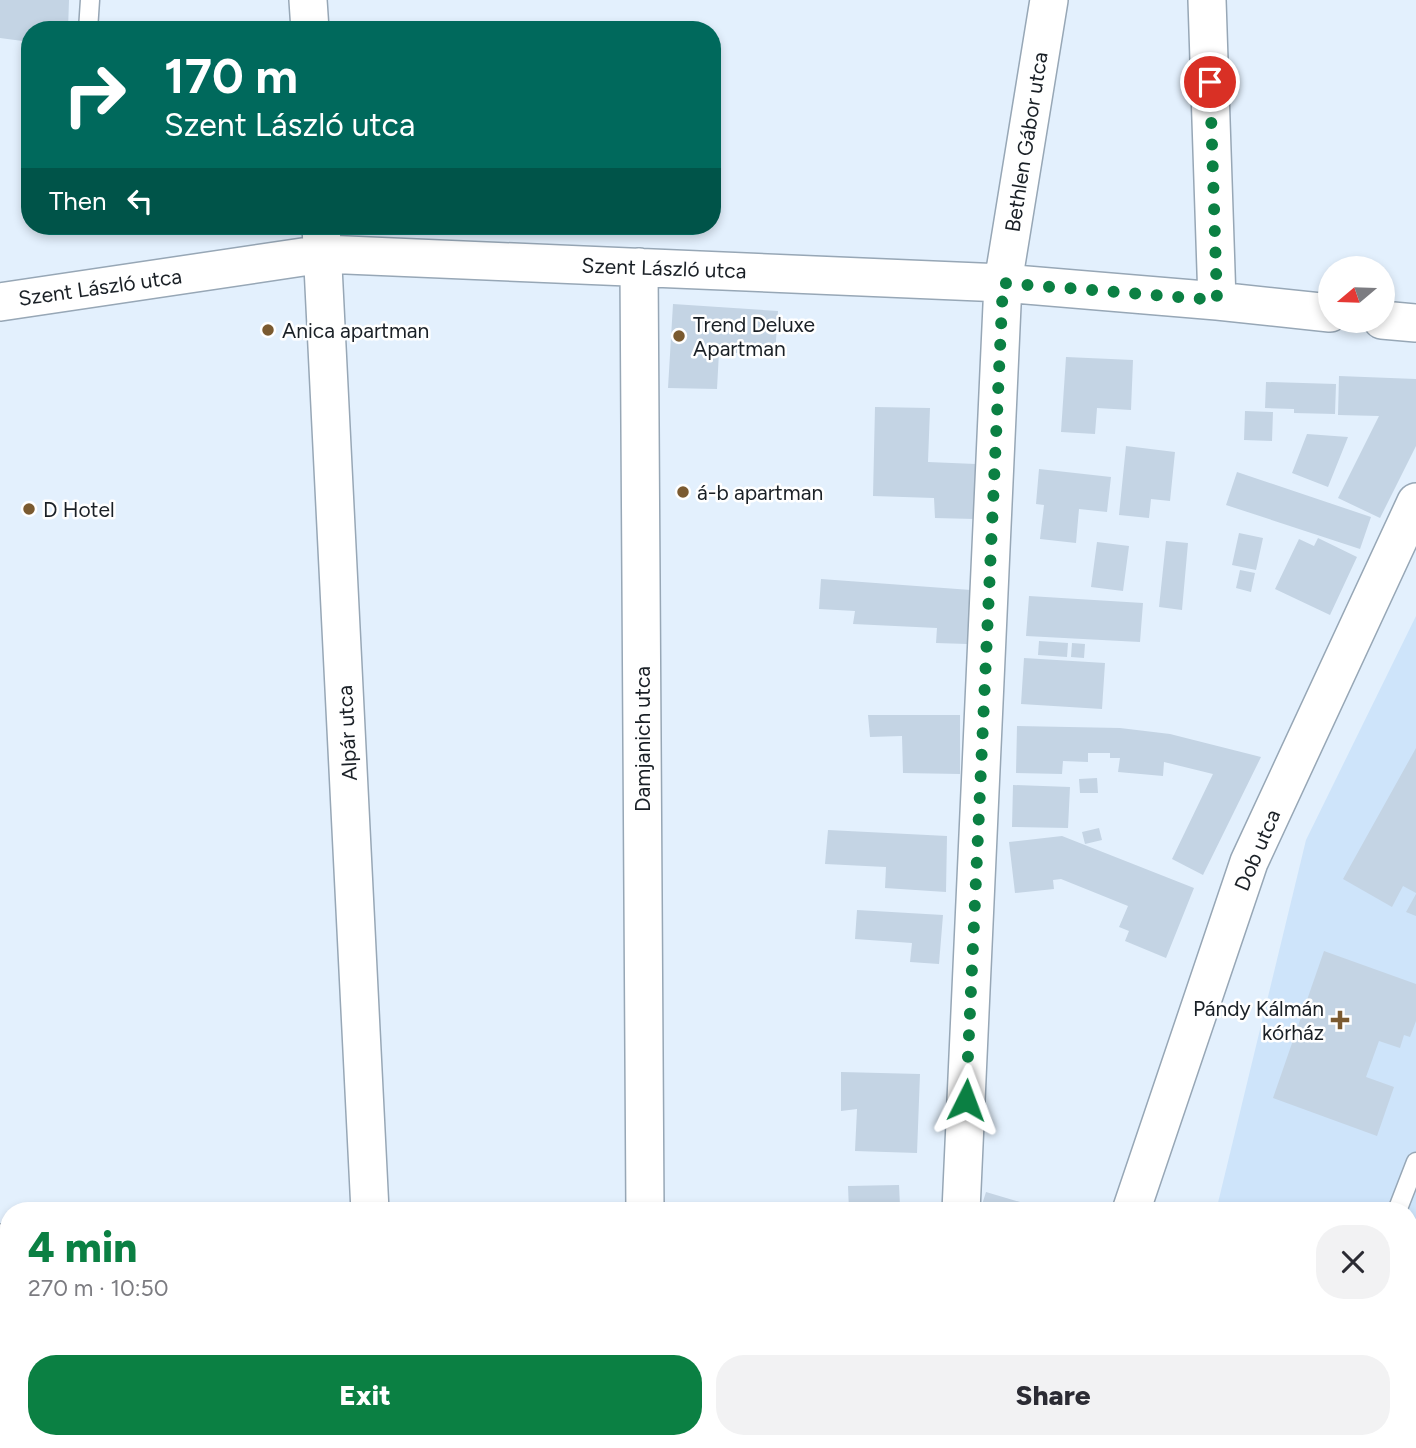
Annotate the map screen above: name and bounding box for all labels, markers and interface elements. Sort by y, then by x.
text: 170 m [164,46,298,105]
icon: right [49,49,140,140]
street label: Bethlen Gábor utca [999,50,1053,234]
pin [1180,52,1240,112]
icon: arrive [1191,63,1229,101]
text: Szent László utca [164,106,415,144]
icon: left [121,182,159,220]
text: Then [49,185,107,217]
street label: Szent László utca [581,253,747,283]
north arrow [1318,256,1395,332]
map controls [1318,256,1395,333]
street label: Szent László utca [17,263,183,311]
place label: Trend Deluxe Apartman [693,312,815,361]
place label: Anica apartman [282,318,429,343]
marker: Anica apartman [260,322,276,338]
marker: Trend Deluxe Apartman [671,328,687,344]
place label: á-b apartman [697,480,823,505]
marker: á-b apartman [675,484,691,500]
place label: D Hotel [43,497,115,522]
marker: D Hotel [21,501,37,517]
street label: Damjanich utca [630,666,655,812]
street label: Alpár utca [332,684,362,782]
street label: Dob utca [1229,806,1285,894]
place label: Pándy Kálmán kórház [1193,996,1324,1045]
marker: Pándy Kálmán kórház [1330,1010,1350,1030]
position arrow [929,1063,1003,1137]
text: 4 min [28,1222,137,1273]
button: close [1316,1225,1390,1299]
text: 270 m · 10:50 [28,1274,168,1302]
button: Exit [28,1355,702,1435]
button: Share [716,1355,1390,1435]

